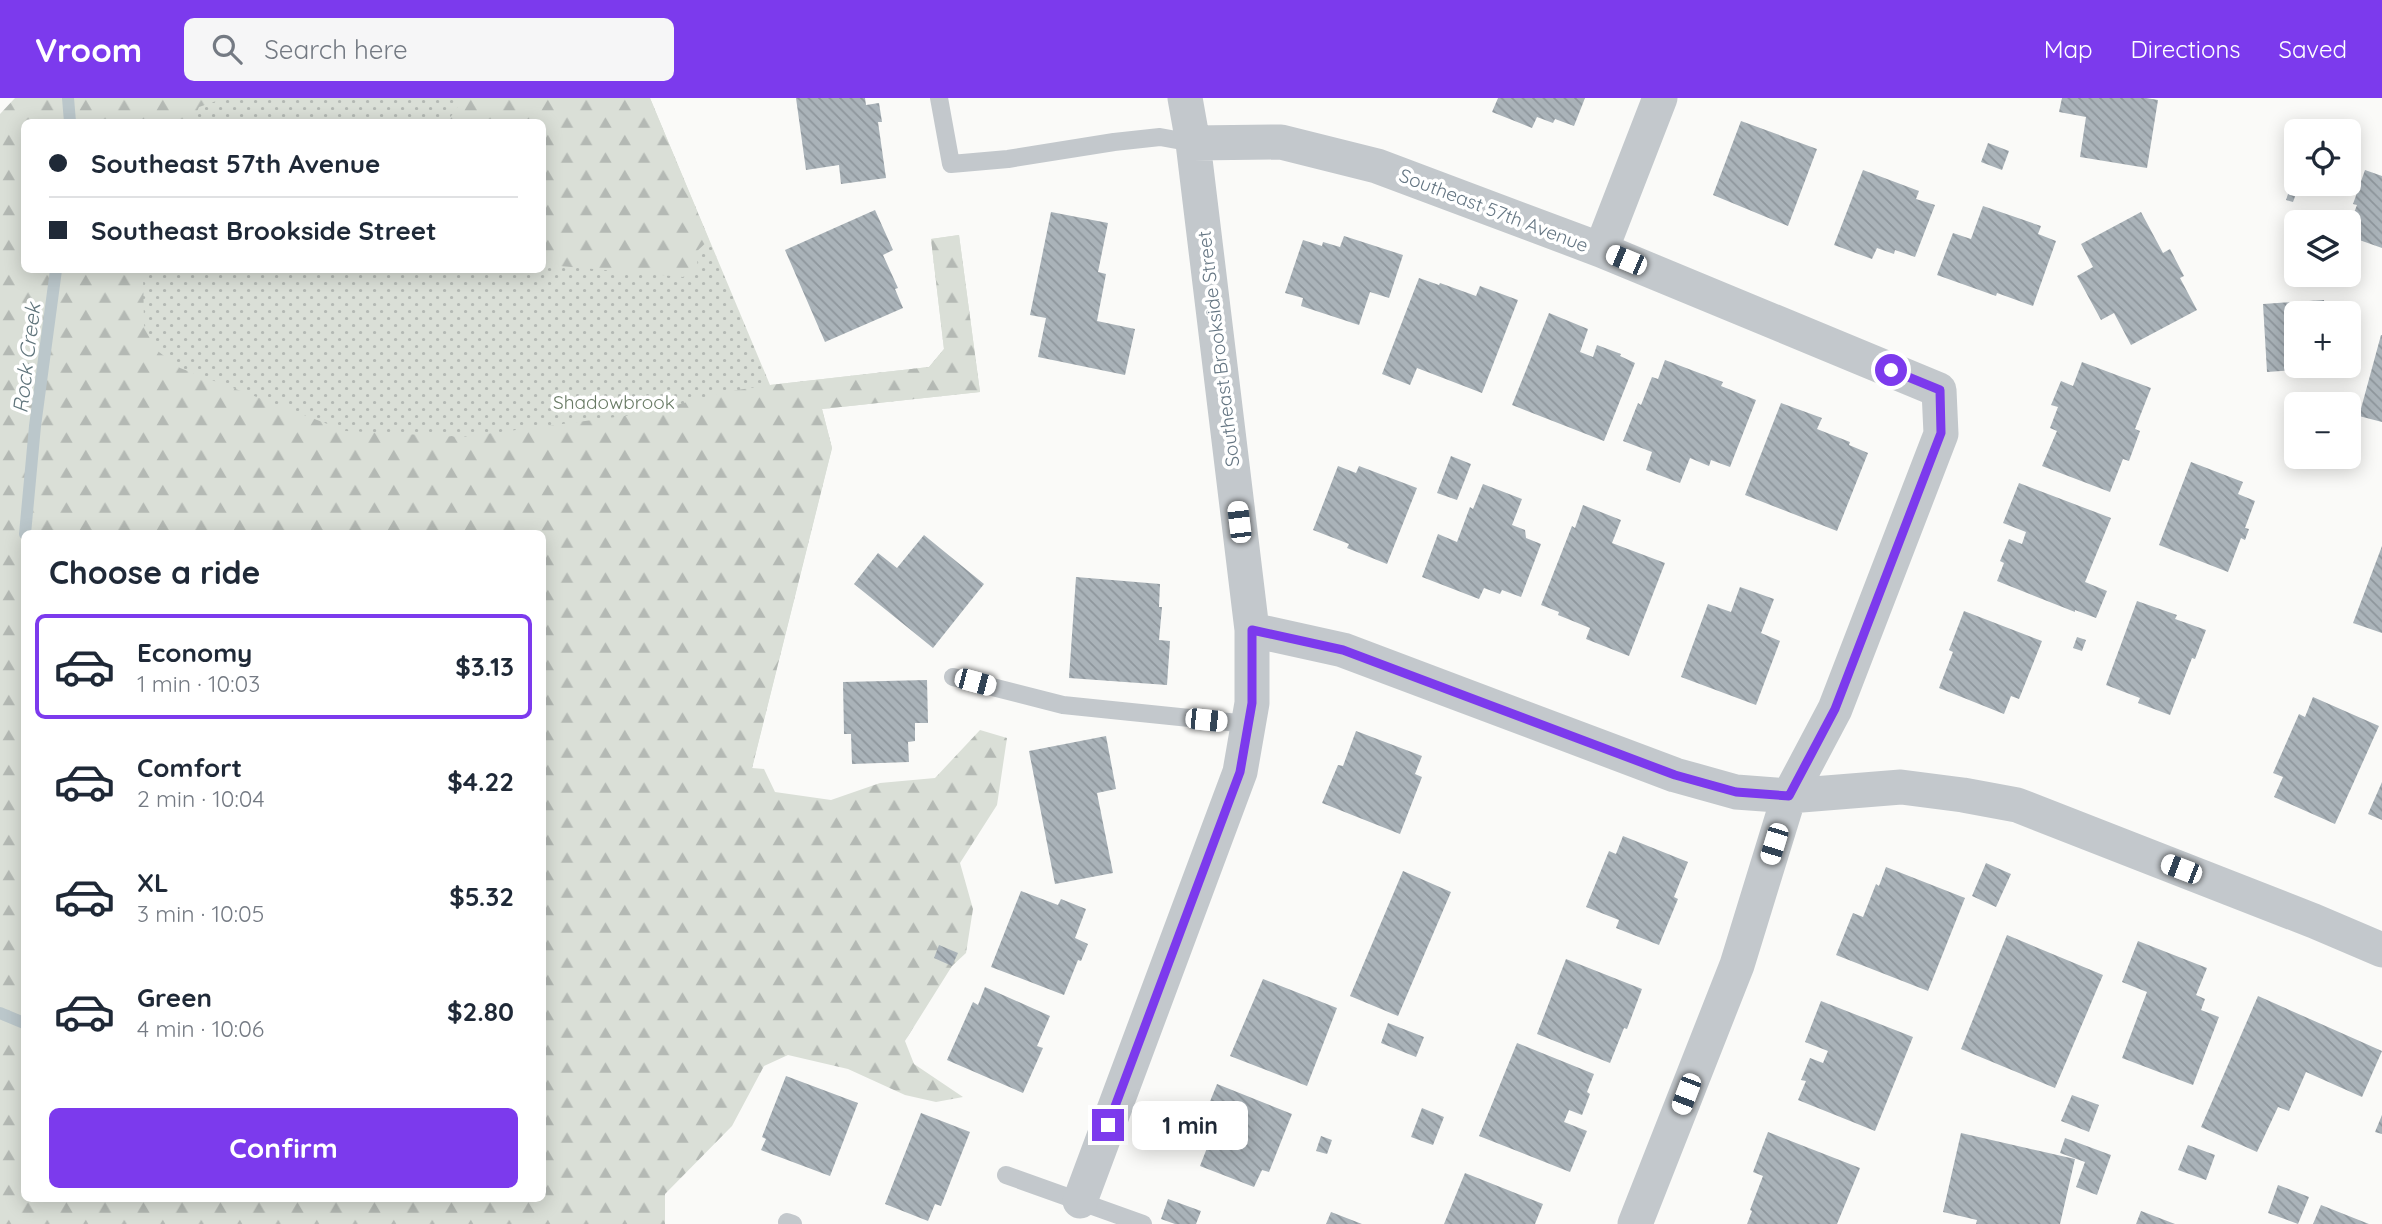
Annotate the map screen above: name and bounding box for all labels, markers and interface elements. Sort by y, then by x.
search box [184,18,674,81]
text: Vroom [35,29,142,70]
icon: search [208,30,246,68]
text: Search here [264,33,408,66]
text: Map [2044,34,2093,64]
text: Directions [2131,34,2241,64]
text: Saved [2279,34,2347,64]
map controls [2284,119,2361,469]
button: locate [2284,119,2361,196]
text: Southeast 57th Avenue [91,147,380,180]
street label: Southeast 57th Avenue [1396,163,1592,257]
button: layers [2284,210,2361,287]
text: Southeast Brookside Street [91,214,437,247]
street label: Southeast Brookside Street [1192,230,1244,468]
car [1603,242,1650,278]
water label: Rock Creek [6,300,46,415]
button: + [2284,301,2361,378]
route start [1875,354,1907,386]
park label: Shadowbrook [553,390,675,414]
button: − [2284,392,2361,469]
car [1227,500,1252,544]
text: Choose a ride [49,552,261,592]
icon: car [53,635,116,698]
text: Economy [137,636,252,669]
text: $3.13 [455,650,514,683]
car [952,666,999,698]
text: 1 min · 10:03 [137,669,260,698]
car [1185,707,1228,733]
icon: car [53,750,116,813]
text: Comfort [137,751,242,784]
text: $4.22 [447,765,514,798]
text: 2 min · 10:04 [137,784,265,813]
car [1758,821,1791,867]
car [2158,852,2205,886]
icon: car [53,865,116,928]
text: XL [137,866,169,899]
text: $5.32 [449,880,514,913]
text: 3 min · 10:05 [137,899,264,928]
icon: car [53,980,116,1043]
text: Green [137,981,212,1014]
text: $2.80 [447,995,514,1028]
text: 4 min · 10:06 [137,1014,264,1043]
car [1669,1071,1704,1117]
callout: 1 min [1132,1100,1248,1150]
button: Confirm [49,1108,518,1188]
route end [1092,1109,1124,1141]
text: 1 min [1162,1111,1218,1140]

